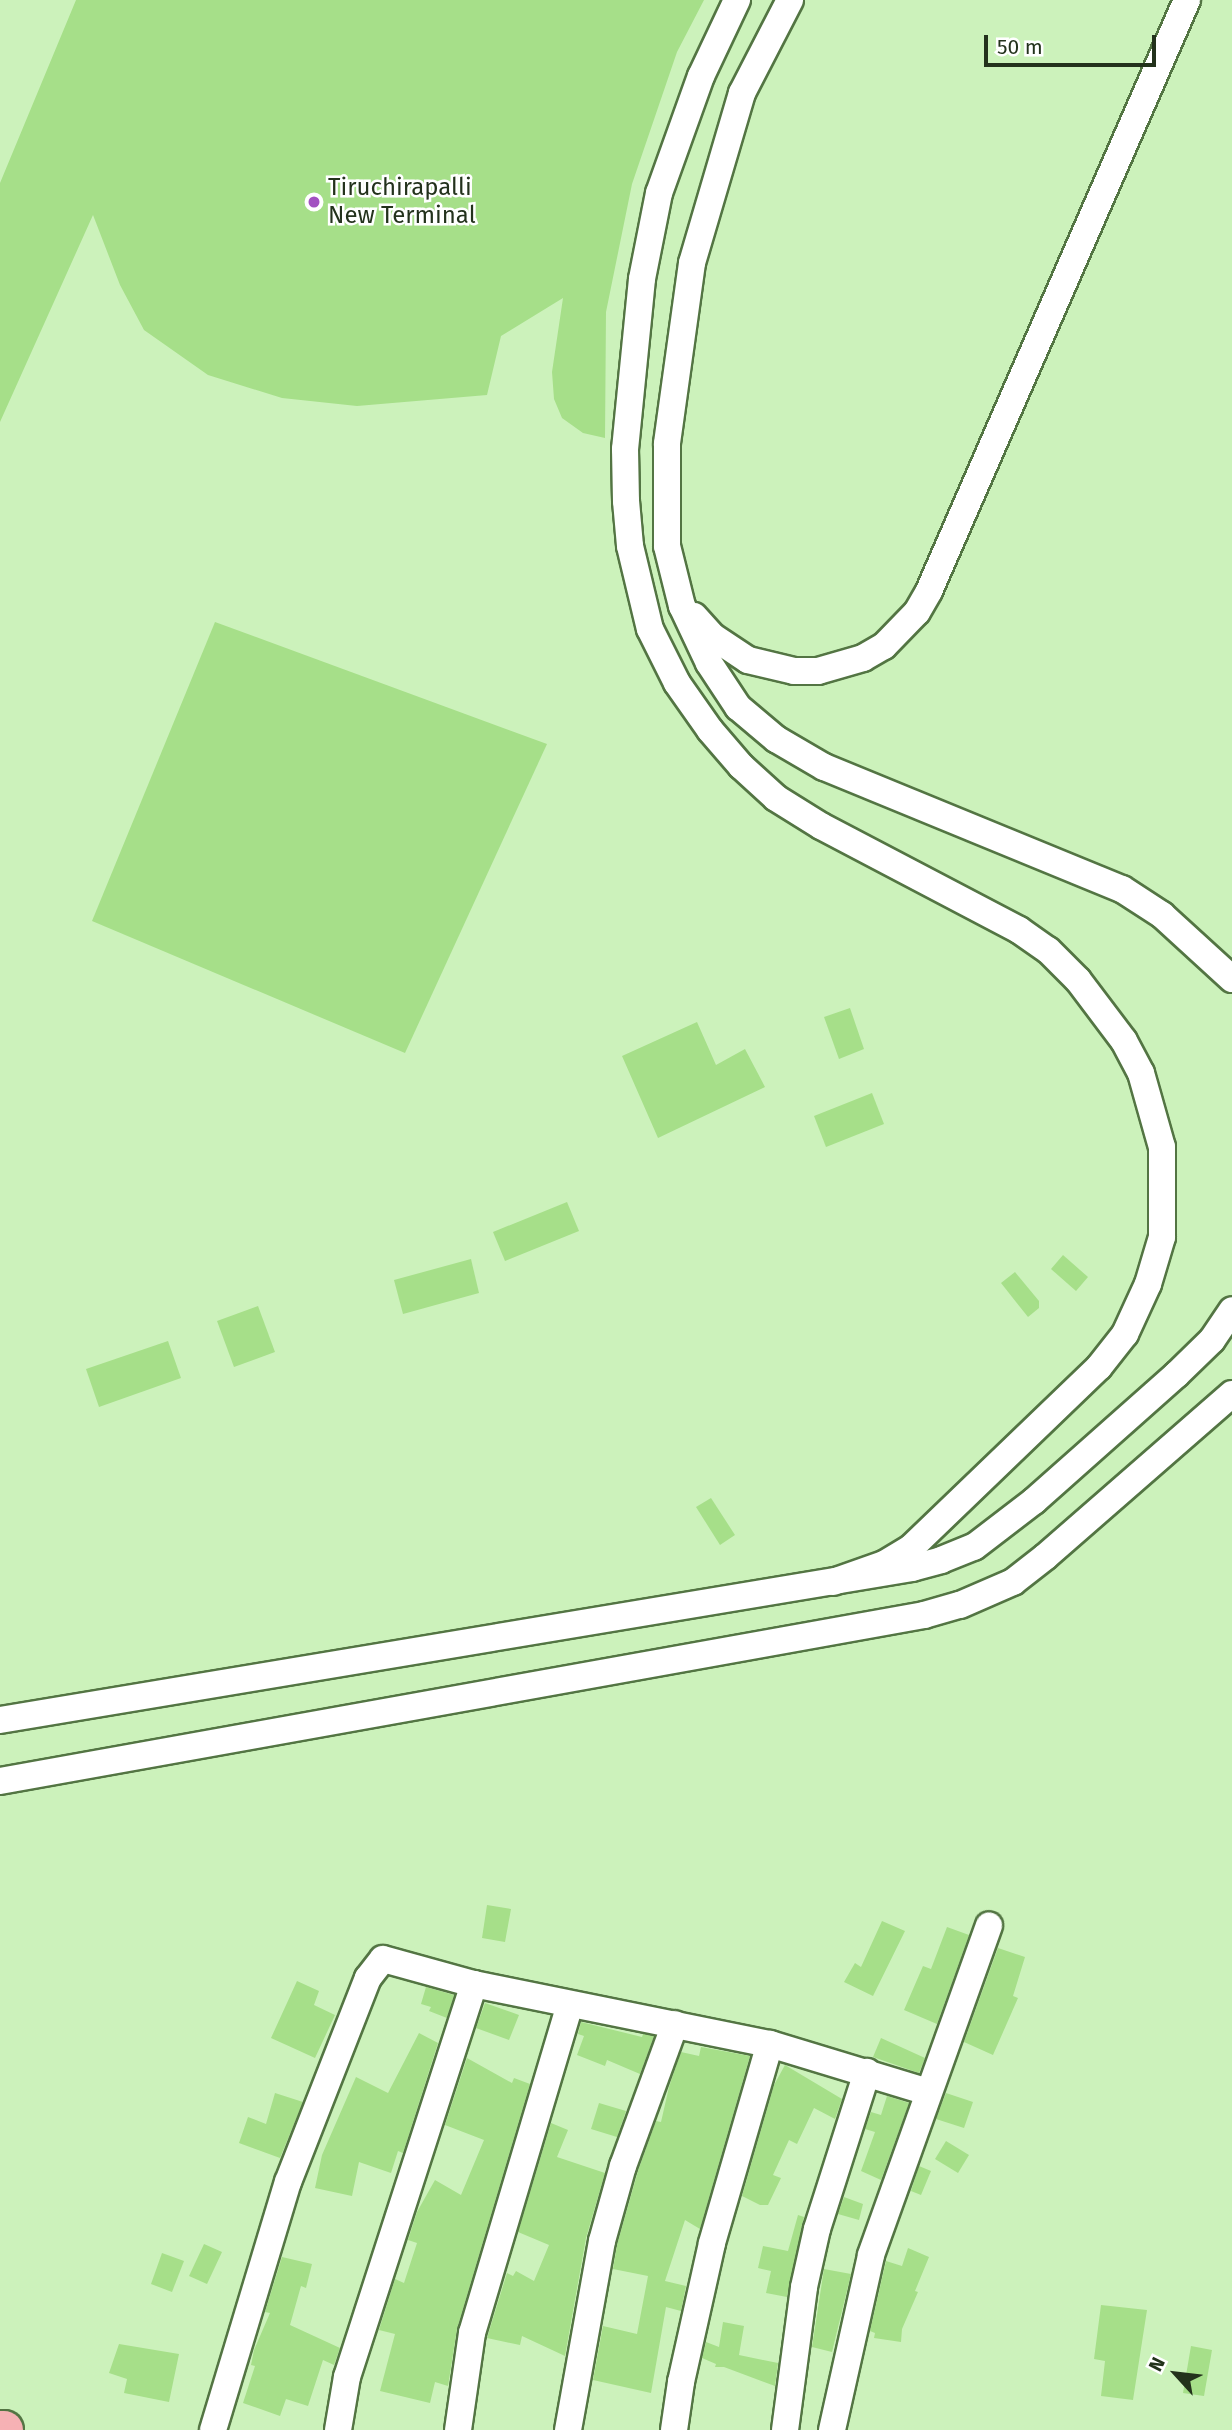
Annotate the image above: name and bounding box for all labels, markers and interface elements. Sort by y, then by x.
scale bar [987,21,1158,65]
text: 50 m [997,34,1043,60]
place label: Tiruchirapalli New Terminal [328,174,476,230]
marker: Tiruchirapalli New Terminal [306,194,322,210]
north arrow [1141,2339,1211,2409]
text: N [1144,2353,1170,2375]

